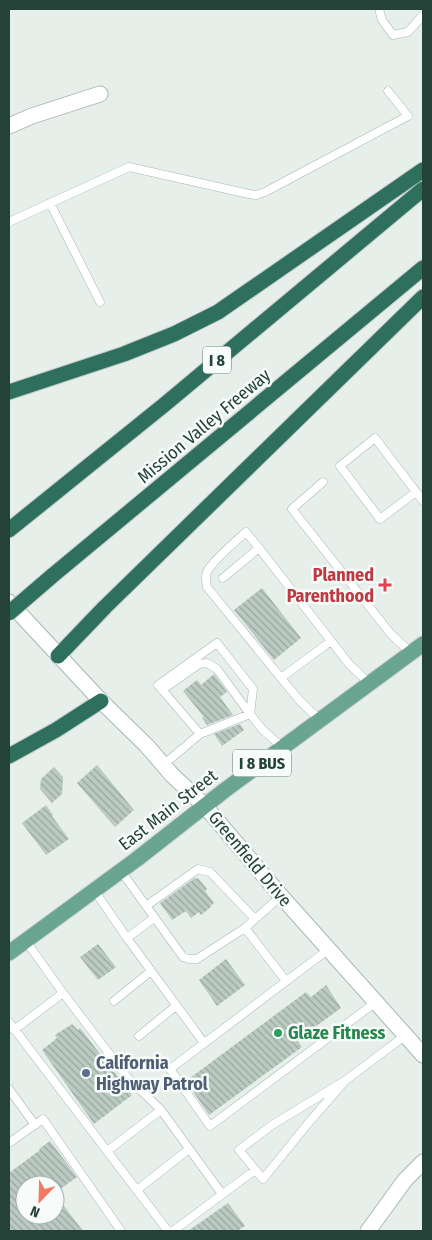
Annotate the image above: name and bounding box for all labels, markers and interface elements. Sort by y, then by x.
road number: I 8 [203,346,231,374]
street label: Mission Valley Freeway [133,364,275,488]
place label: Planned Parenthood [287,564,374,607]
marker: Planned Parenthood [378,578,392,592]
road number: I 8 BUS [233,750,291,776]
street label: East Main Street [114,765,222,855]
street label: Greenfield Drive [204,807,297,911]
place label: Glaze Fitness [288,1022,385,1044]
marker: Glaze Fitness [272,1027,284,1039]
place label: California Highway Patrol [96,1052,208,1095]
marker: California Highway Patrol [80,1067,92,1079]
north arrow [15,1175,65,1225]
text: N [28,1202,42,1221]

